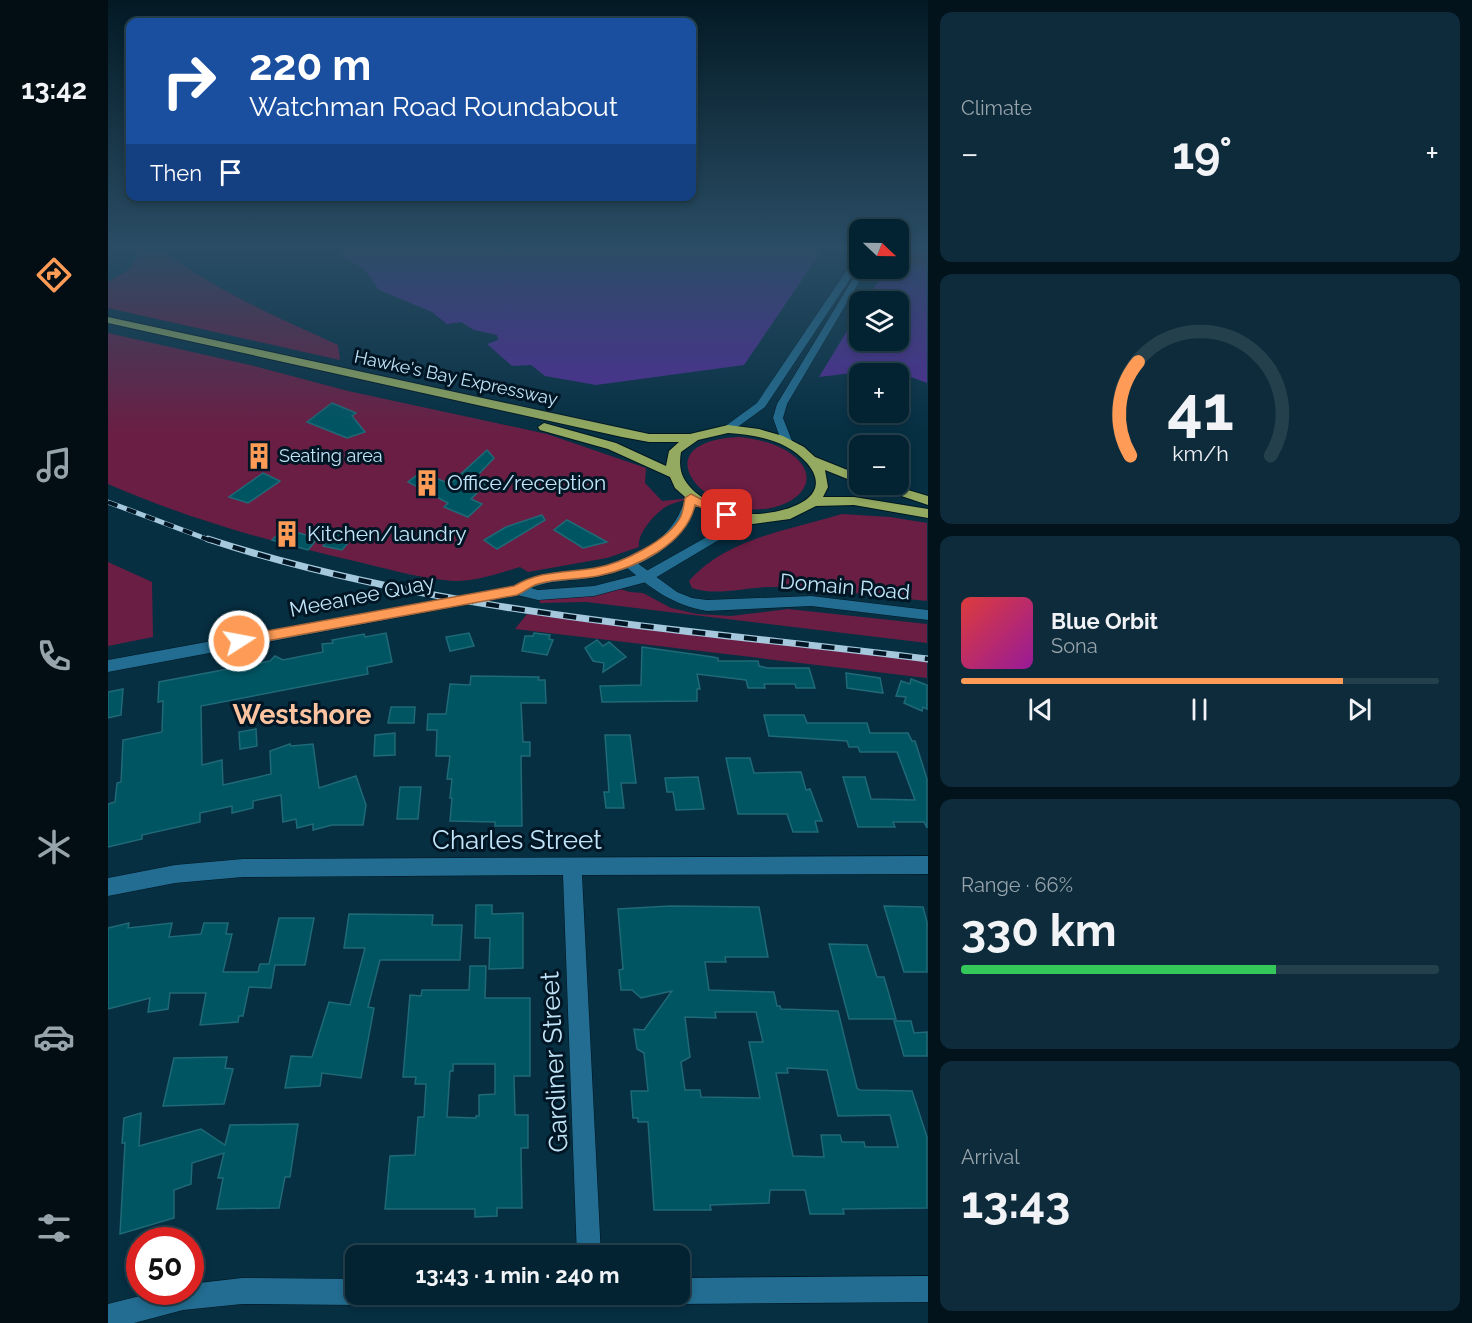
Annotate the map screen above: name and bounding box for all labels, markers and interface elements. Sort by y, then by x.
text: 220 m [249,41,371,90]
icon: right [150,42,228,120]
text: 13:42 [21,74,87,105]
text: Watchman Road Roundabout [249,91,618,122]
text: Climate [961,96,1032,120]
text: 19° [1172,127,1232,180]
text: − [961,134,979,173]
text: + [1425,134,1439,173]
icon: arrive [214,156,247,189]
text: Then [150,160,202,186]
north arrow [849,219,909,279]
map controls [849,219,909,495]
icon: directions [33,254,75,296]
button: layers [849,291,909,351]
street label: Hawke's Bay Expressway [352,346,560,409]
button: + [849,363,909,423]
text: 41 [1167,371,1233,445]
button: − [849,435,909,495]
building icon: Seating area [244,441,274,471]
text: km/h [1172,442,1228,467]
icon: music [33,444,75,486]
place label: Seating area [279,445,383,466]
building icon: Office/reception [412,468,442,498]
place label: Office/reception [447,470,606,495]
pin [701,489,752,540]
icon: arrive [710,498,743,531]
building icon: Kitchen/laundry [272,519,302,549]
place label: Kitchen/laundry [307,521,467,546]
street label: Domain Road [779,568,911,605]
street label: Meeanee Quay [287,569,437,622]
text: Blue Orbit [1051,608,1158,634]
position arrow [207,609,271,673]
text: Sona [1051,634,1098,658]
icon: phone [33,635,75,677]
icon: previous [1024,693,1057,726]
icon: pause [1183,693,1216,726]
icon: next [1343,693,1376,726]
district label: Westshore [233,699,371,730]
street label: Charles Street [432,825,602,855]
icon: climate [33,826,75,868]
text: Range · 66% [961,873,1073,897]
text: 330 km [961,904,1117,957]
street label: Gardiner Street [534,971,574,1153]
icon: car [33,1016,75,1058]
text: Arrival [961,1145,1020,1169]
text: 13:43 [961,1176,1070,1229]
icon: filters [33,1207,75,1249]
speed limit sign: 50 [126,1227,204,1305]
text: 13:43 · 1 min · 240 m [415,1262,620,1288]

